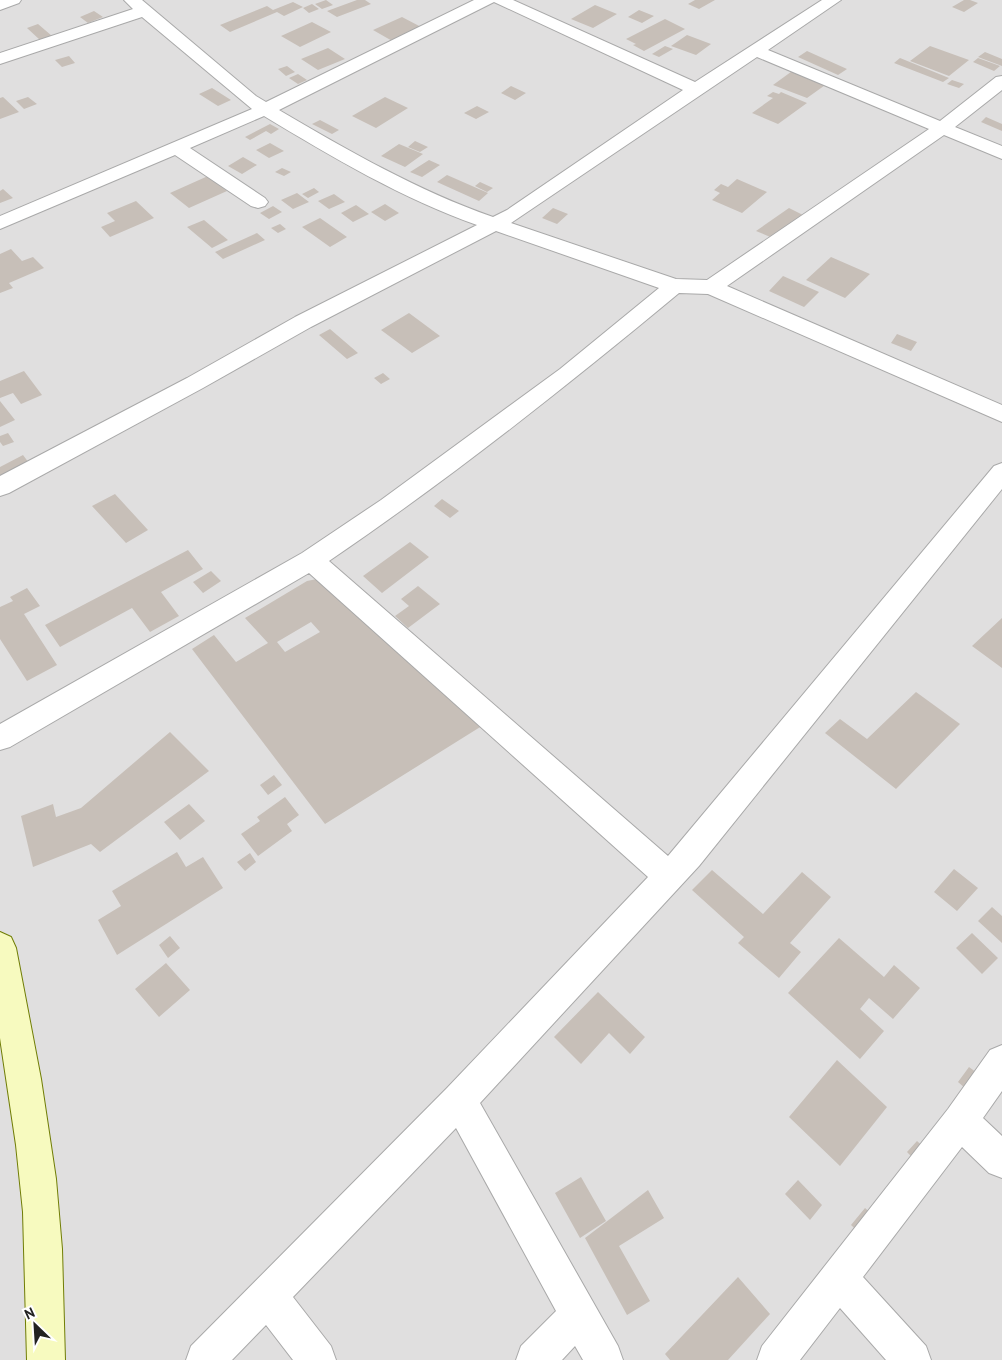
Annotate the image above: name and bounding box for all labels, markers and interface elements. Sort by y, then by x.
north arrow [10,1300,60,1350]
text: N [22,1303,37,1323]

